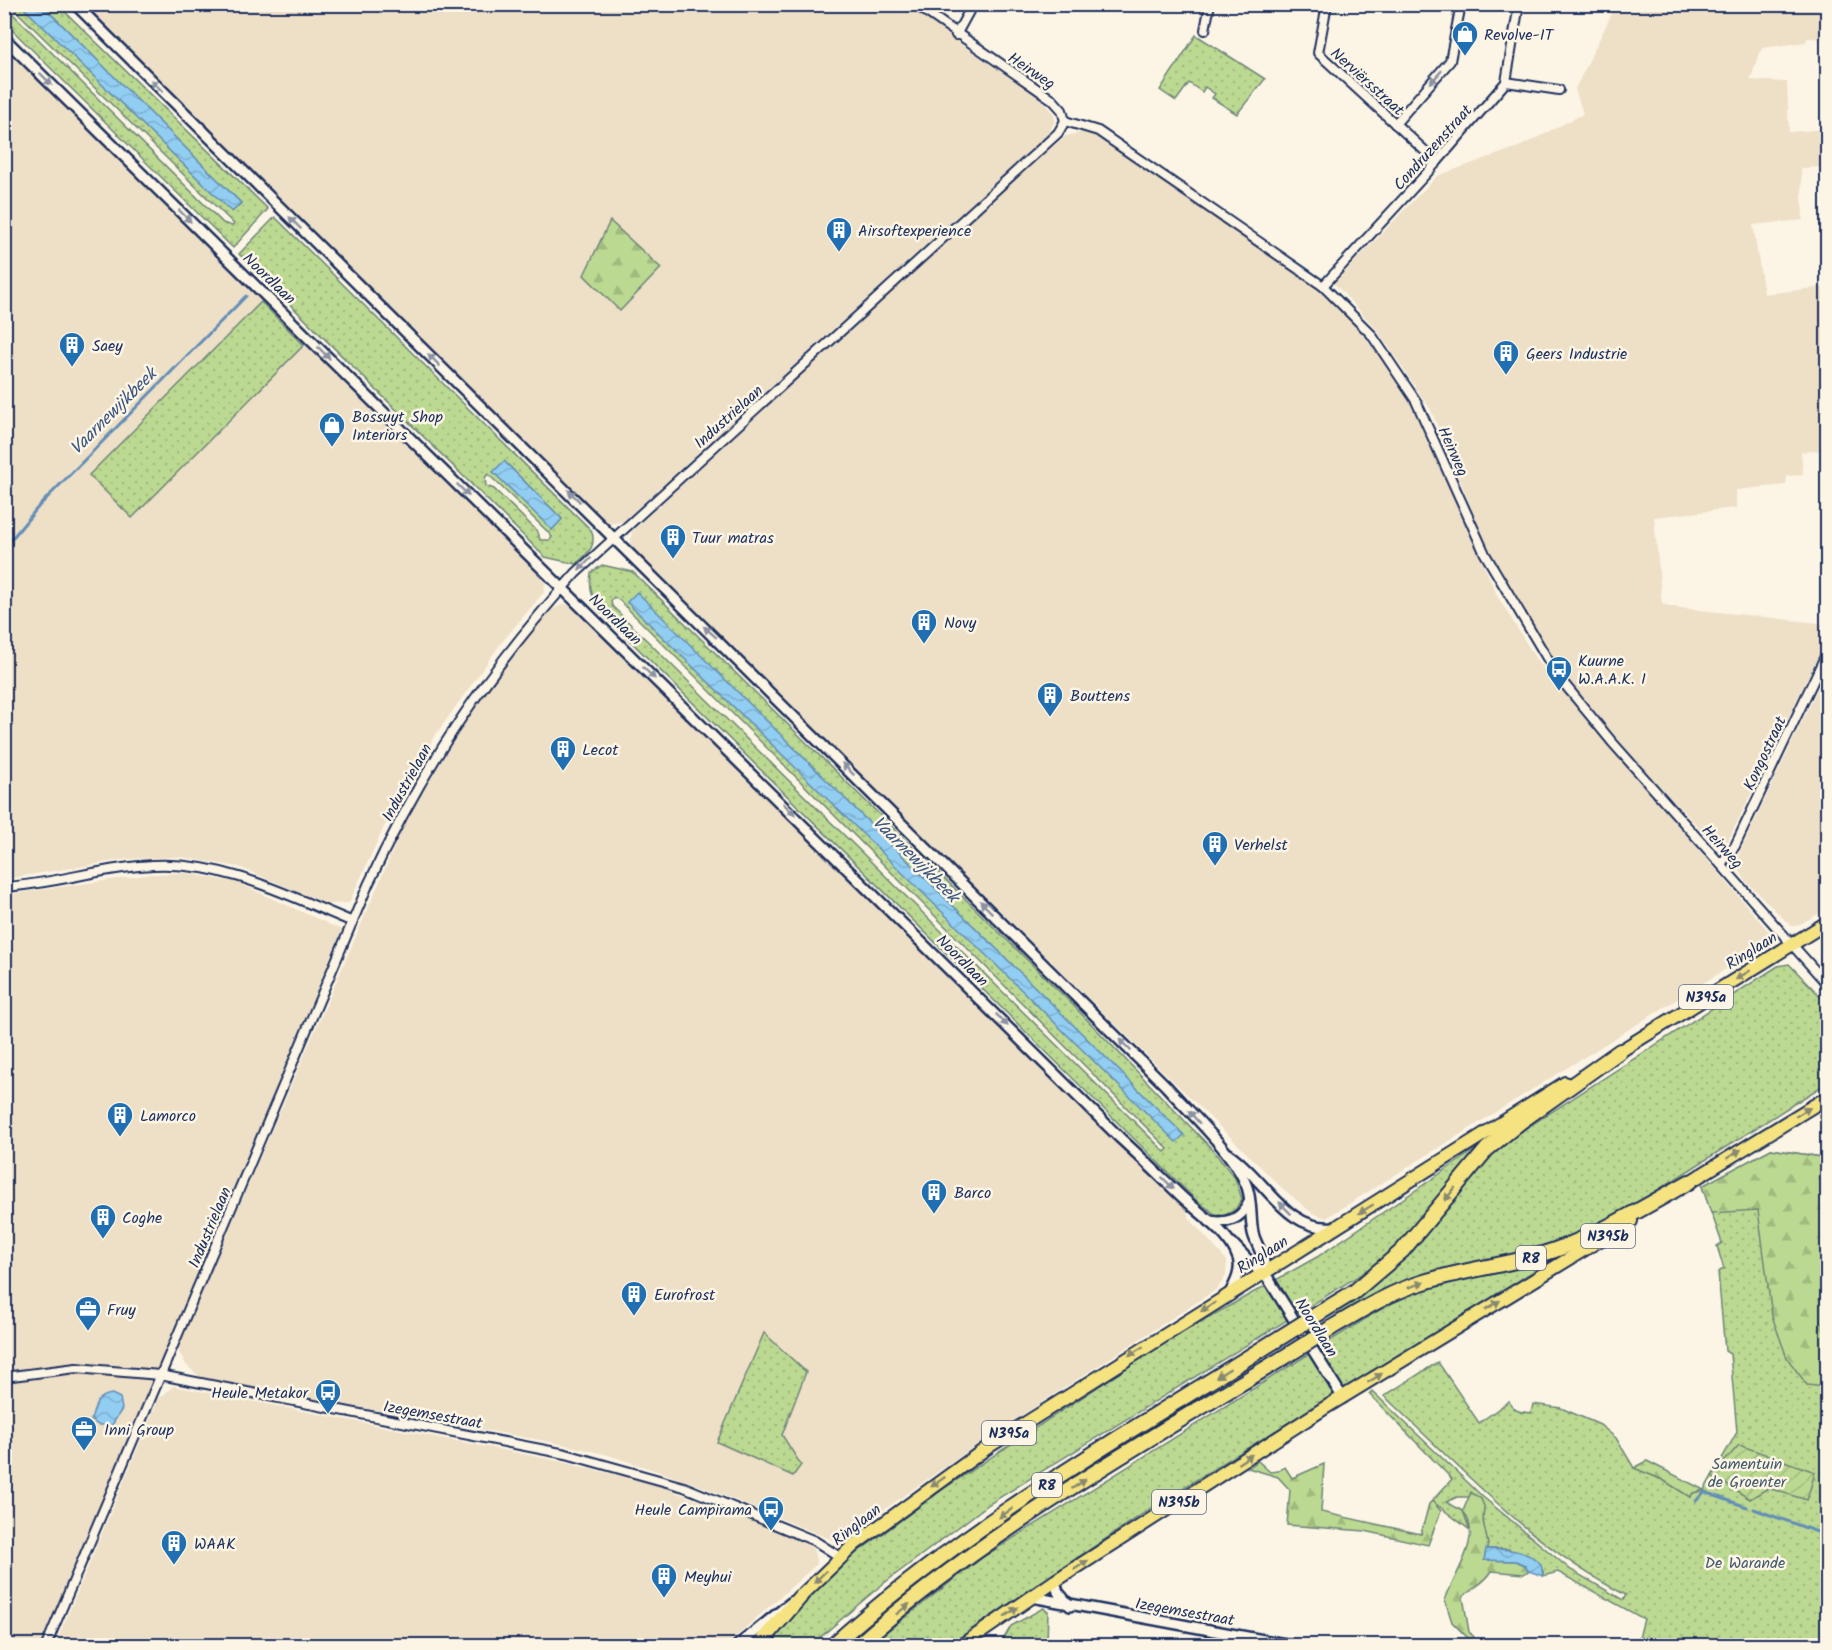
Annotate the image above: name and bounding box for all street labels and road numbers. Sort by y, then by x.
street label: Nerviërsstraat [1324,42,1410,123]
street label: Heirweg [1002,46,1060,96]
street label: Condruzenstraat [1387,99,1479,197]
street label: Noordlaan [237,247,301,311]
street label: Industrielaan [689,379,769,455]
street label: Heirweg [1431,423,1475,481]
street label: Noordlaan [583,588,647,652]
street label: Kongostraat [1737,712,1794,795]
street label: Industrielaan [376,739,439,826]
street label: Heirweg [1695,819,1749,875]
street label: Ringlaan [1721,926,1782,977]
street label: Noordlaan [930,929,994,993]
road number: N395a [1679,985,1733,1009]
street label: Industrielaan [182,1183,239,1272]
road number: N395b [1581,1224,1635,1248]
street label: Ringlaan [1232,1230,1293,1281]
road number: R8 [1516,1246,1546,1270]
street label: Noordlaan [1288,1293,1344,1362]
street label: Izegemsestraat [381,1394,485,1437]
road number: N395a [982,1421,1036,1445]
road number: R8 [1032,1473,1062,1497]
road number: N395b [1152,1490,1206,1514]
street label: Ringlaan [827,1498,887,1553]
street label: Izegemsestraat [1133,1591,1237,1634]

